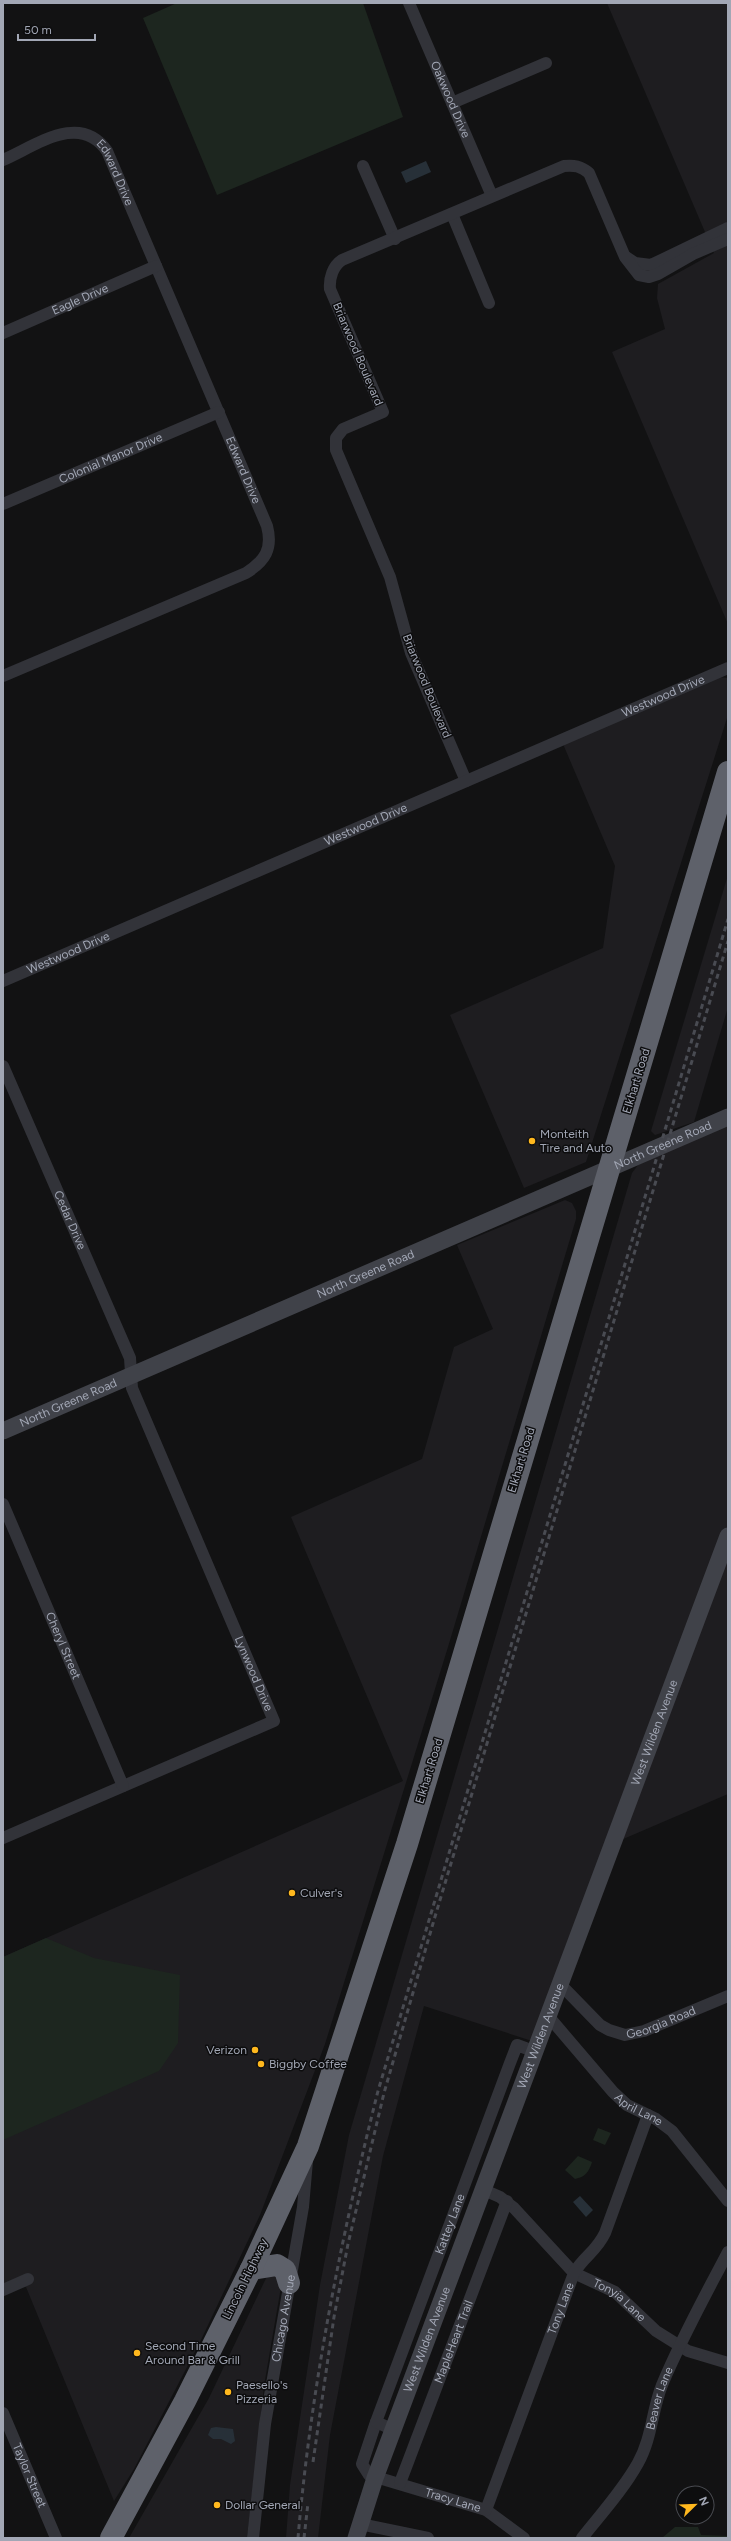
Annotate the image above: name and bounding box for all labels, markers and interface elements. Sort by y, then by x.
scale bar [18,16,95,42]
text: 50 m [24,23,52,37]
street label: Oakwood Drive [428,59,473,140]
street label: Edward Drive [94,136,137,208]
street label: Eagle Drive [50,281,111,318]
street label: Briarwood Boulevard [330,300,386,408]
street label: Colonial Manor Drive [57,430,165,486]
street label: Edward Drive [223,434,264,506]
street label: Briarwood Boulevard [400,632,454,740]
street label: Westwood Drive [620,672,707,720]
street label: Westwood Drive [322,800,410,848]
street label: Westwood Drive [25,929,112,977]
street label: Elkhart Road [619,1047,653,1115]
street label: North Greene Road [612,1118,714,1172]
place label: Monteith Tire and Auto [540,1127,612,1155]
marker: Monteith Tire and Auto [527,1136,537,1146]
street label: Cedar Drive [51,1188,89,1252]
street label: North Greene Road [315,1247,416,1301]
street label: North Greene Road [17,1376,119,1430]
street label: Elkhart Road [504,1426,538,1494]
street label: Cheryl Street [43,1610,84,1682]
street label: Lynwood Drive [232,1634,276,1714]
street label: West Wilden Avenue [628,1677,681,1787]
street label: Elkhart Road [412,1737,446,1805]
place label: Culver's [300,1886,343,1900]
marker: Culver's [287,1888,297,1898]
street label: West Wilden Avenue [515,1981,567,2091]
street label: Georgia Road [625,2003,698,2042]
place label: Verizon [206,2043,247,2057]
marker: Verizon [250,2045,260,2055]
place label: Biggby Coffee [269,2057,347,2071]
marker: Biggby Coffee [256,2059,266,2069]
street label: April Lane [612,2090,666,2129]
street label: Kattey Lane [432,2191,468,2256]
street label: Lincoln Highway [219,2236,271,2322]
street label: Chicago Avenue [269,2273,298,2363]
street label: Tonyia Lane [591,2276,649,2325]
street label: Tony Lane [545,2280,577,2336]
street label: West Wilden Avenue [401,2284,453,2394]
street label: MapleHeart Trail [431,2298,476,2385]
place label: Second Time Around Bar & Grill [145,2339,240,2367]
marker: Second Time Around Bar & Grill [132,2348,142,2358]
street label: Beaver Lane [643,2364,676,2431]
place label: Paesello's Pizzeria [236,2378,288,2406]
marker: Paesello's Pizzeria [223,2387,233,2397]
street label: Taylor Street [10,2441,50,2510]
street label: Tracy Lane [423,2485,483,2515]
north arrow [675,2485,715,2525]
text: N [696,2495,711,2508]
place label: Dollar General [225,2498,300,2512]
marker: Dollar General [212,2500,222,2510]

